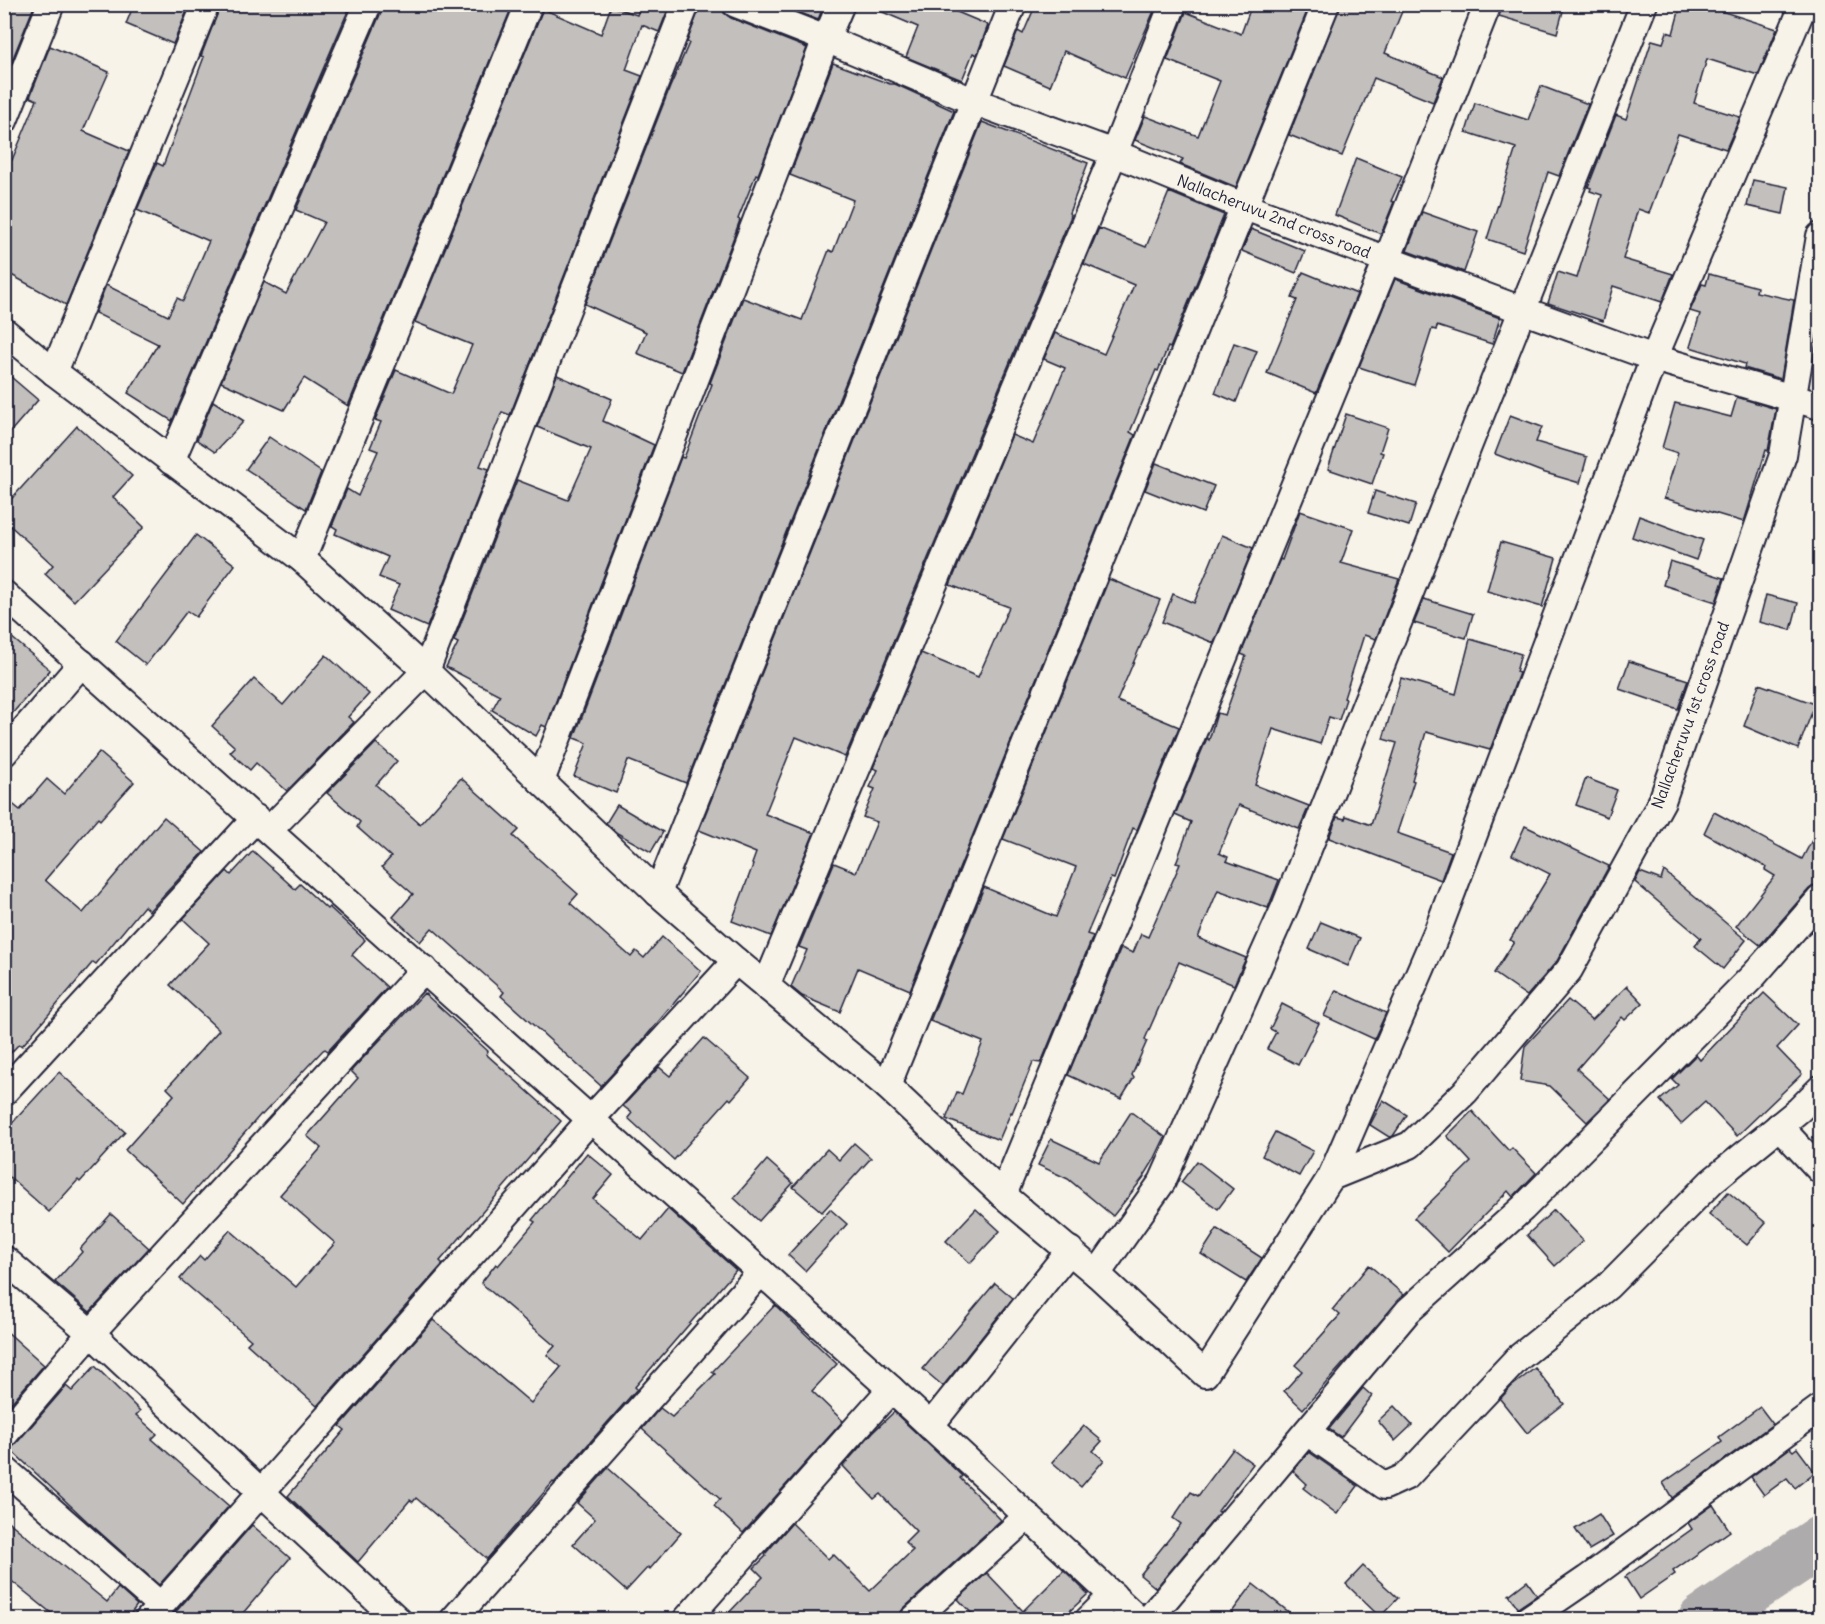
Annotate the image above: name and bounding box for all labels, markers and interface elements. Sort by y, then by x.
street label: Nallacheruvu 2nd cross road [1174,170,1374,262]
street label: Nallacheruvu 1st cross road [1647,619,1733,811]

